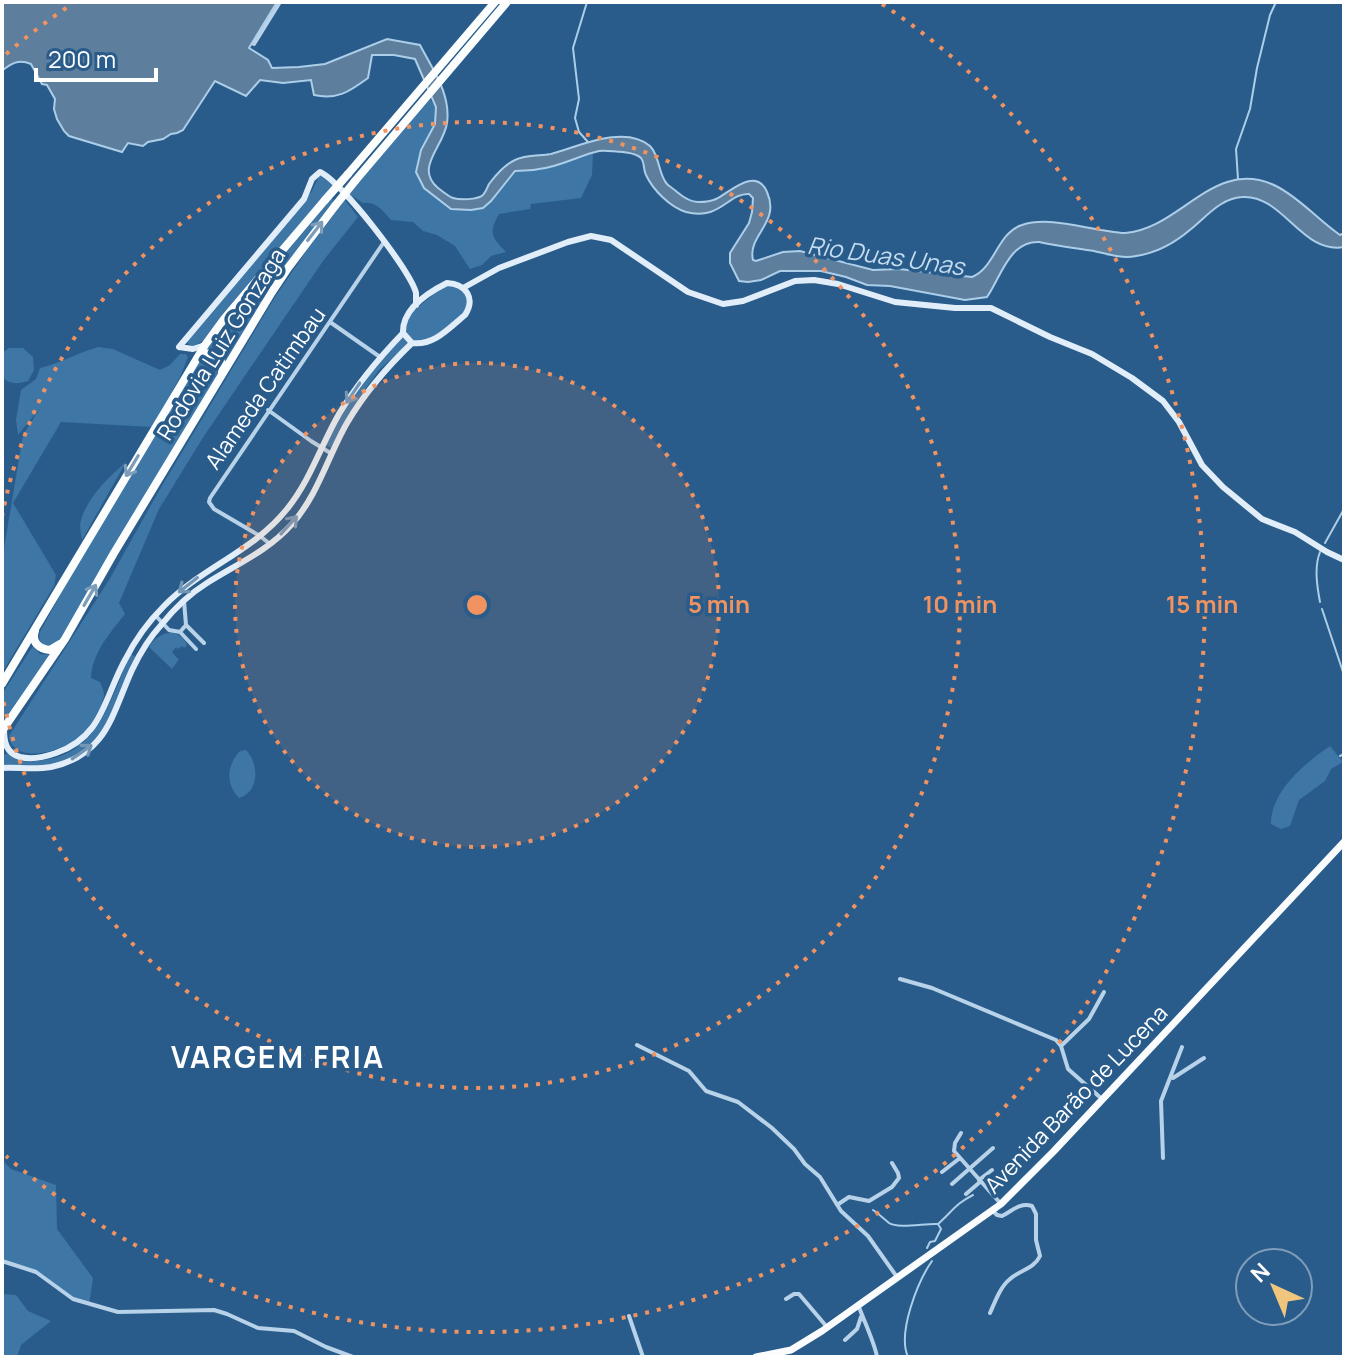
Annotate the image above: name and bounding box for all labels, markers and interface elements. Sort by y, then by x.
scale bar [36,32,156,82]
text: 200 m [48,42,116,75]
one-way arrow [306,221,323,242]
water label: Rio Duas Unas [806,228,969,283]
street label: Rodovia Luiz Gonzaga [150,242,292,446]
street label: Alameda Catimbau [198,301,332,475]
one-way arrow [345,381,361,403]
one-way arrow [123,454,139,477]
one-way arrow [280,516,298,536]
one-way arrow [178,576,199,594]
one-way arrow [82,584,98,607]
text: 5 min [688,587,750,620]
text: 10 min [923,587,997,620]
text: 15 min [1166,587,1238,620]
centre of rings [463,591,491,619]
one-way arrow [70,744,92,760]
street label: Avenida Barão de Lucena [978,998,1174,1200]
district label: VARGEM FRIA [171,1036,385,1077]
north arrow [1234,1247,1314,1327]
text: N [1244,1256,1276,1289]

